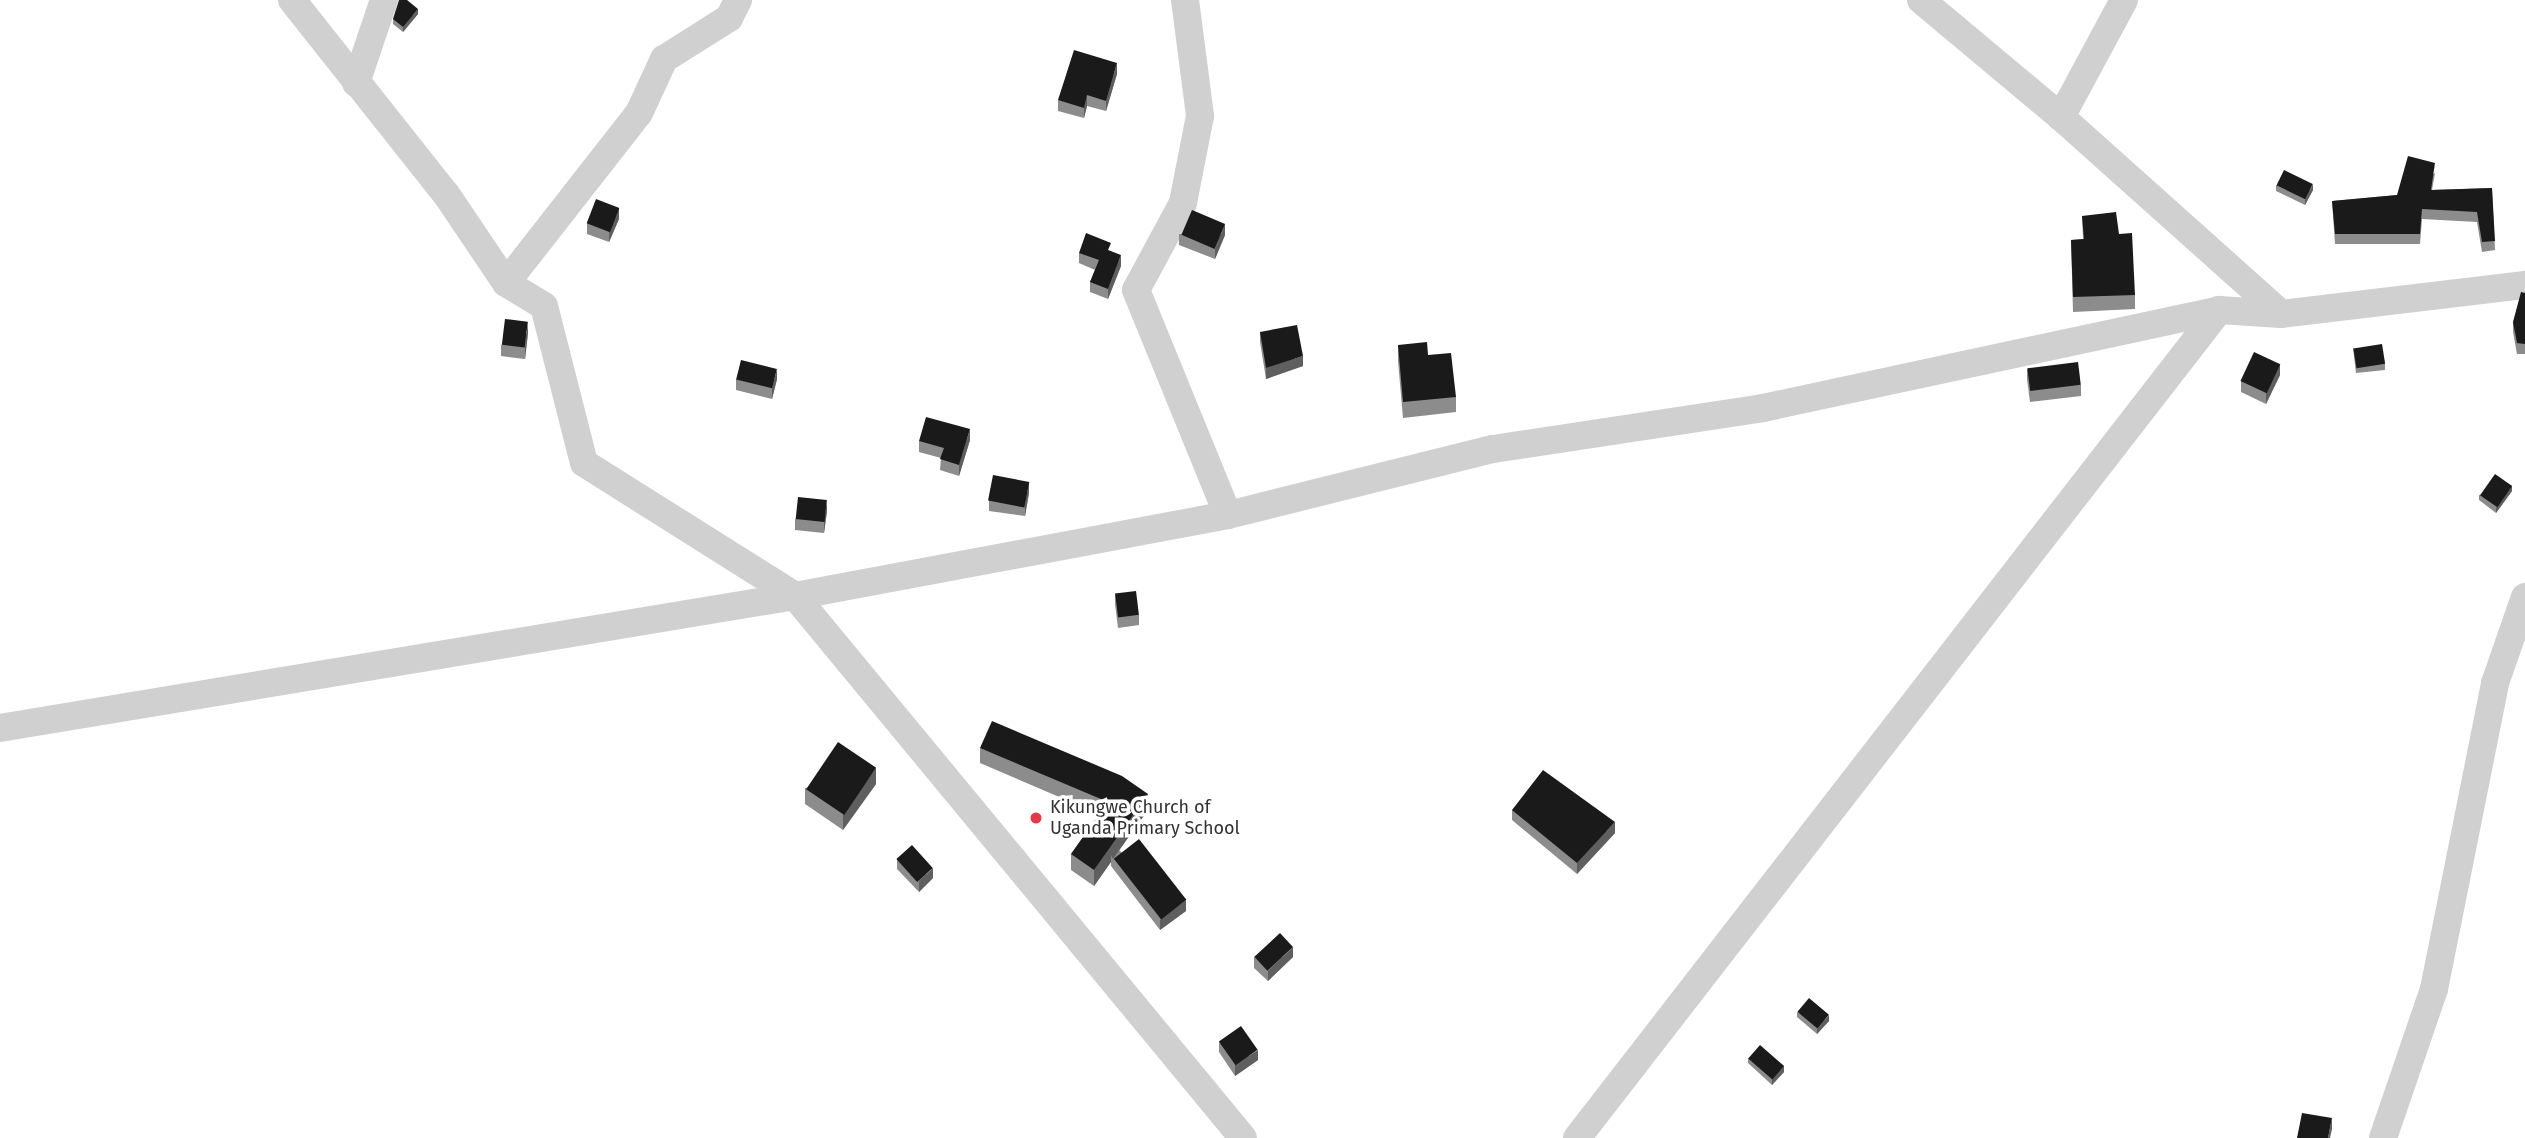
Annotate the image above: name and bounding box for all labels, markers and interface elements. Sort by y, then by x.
place label: Kikungwe Church of Uganda Primary School [1050,797,1240,840]
marker: Kikungwe Church of Uganda Primary School [1028,810,1044,826]

